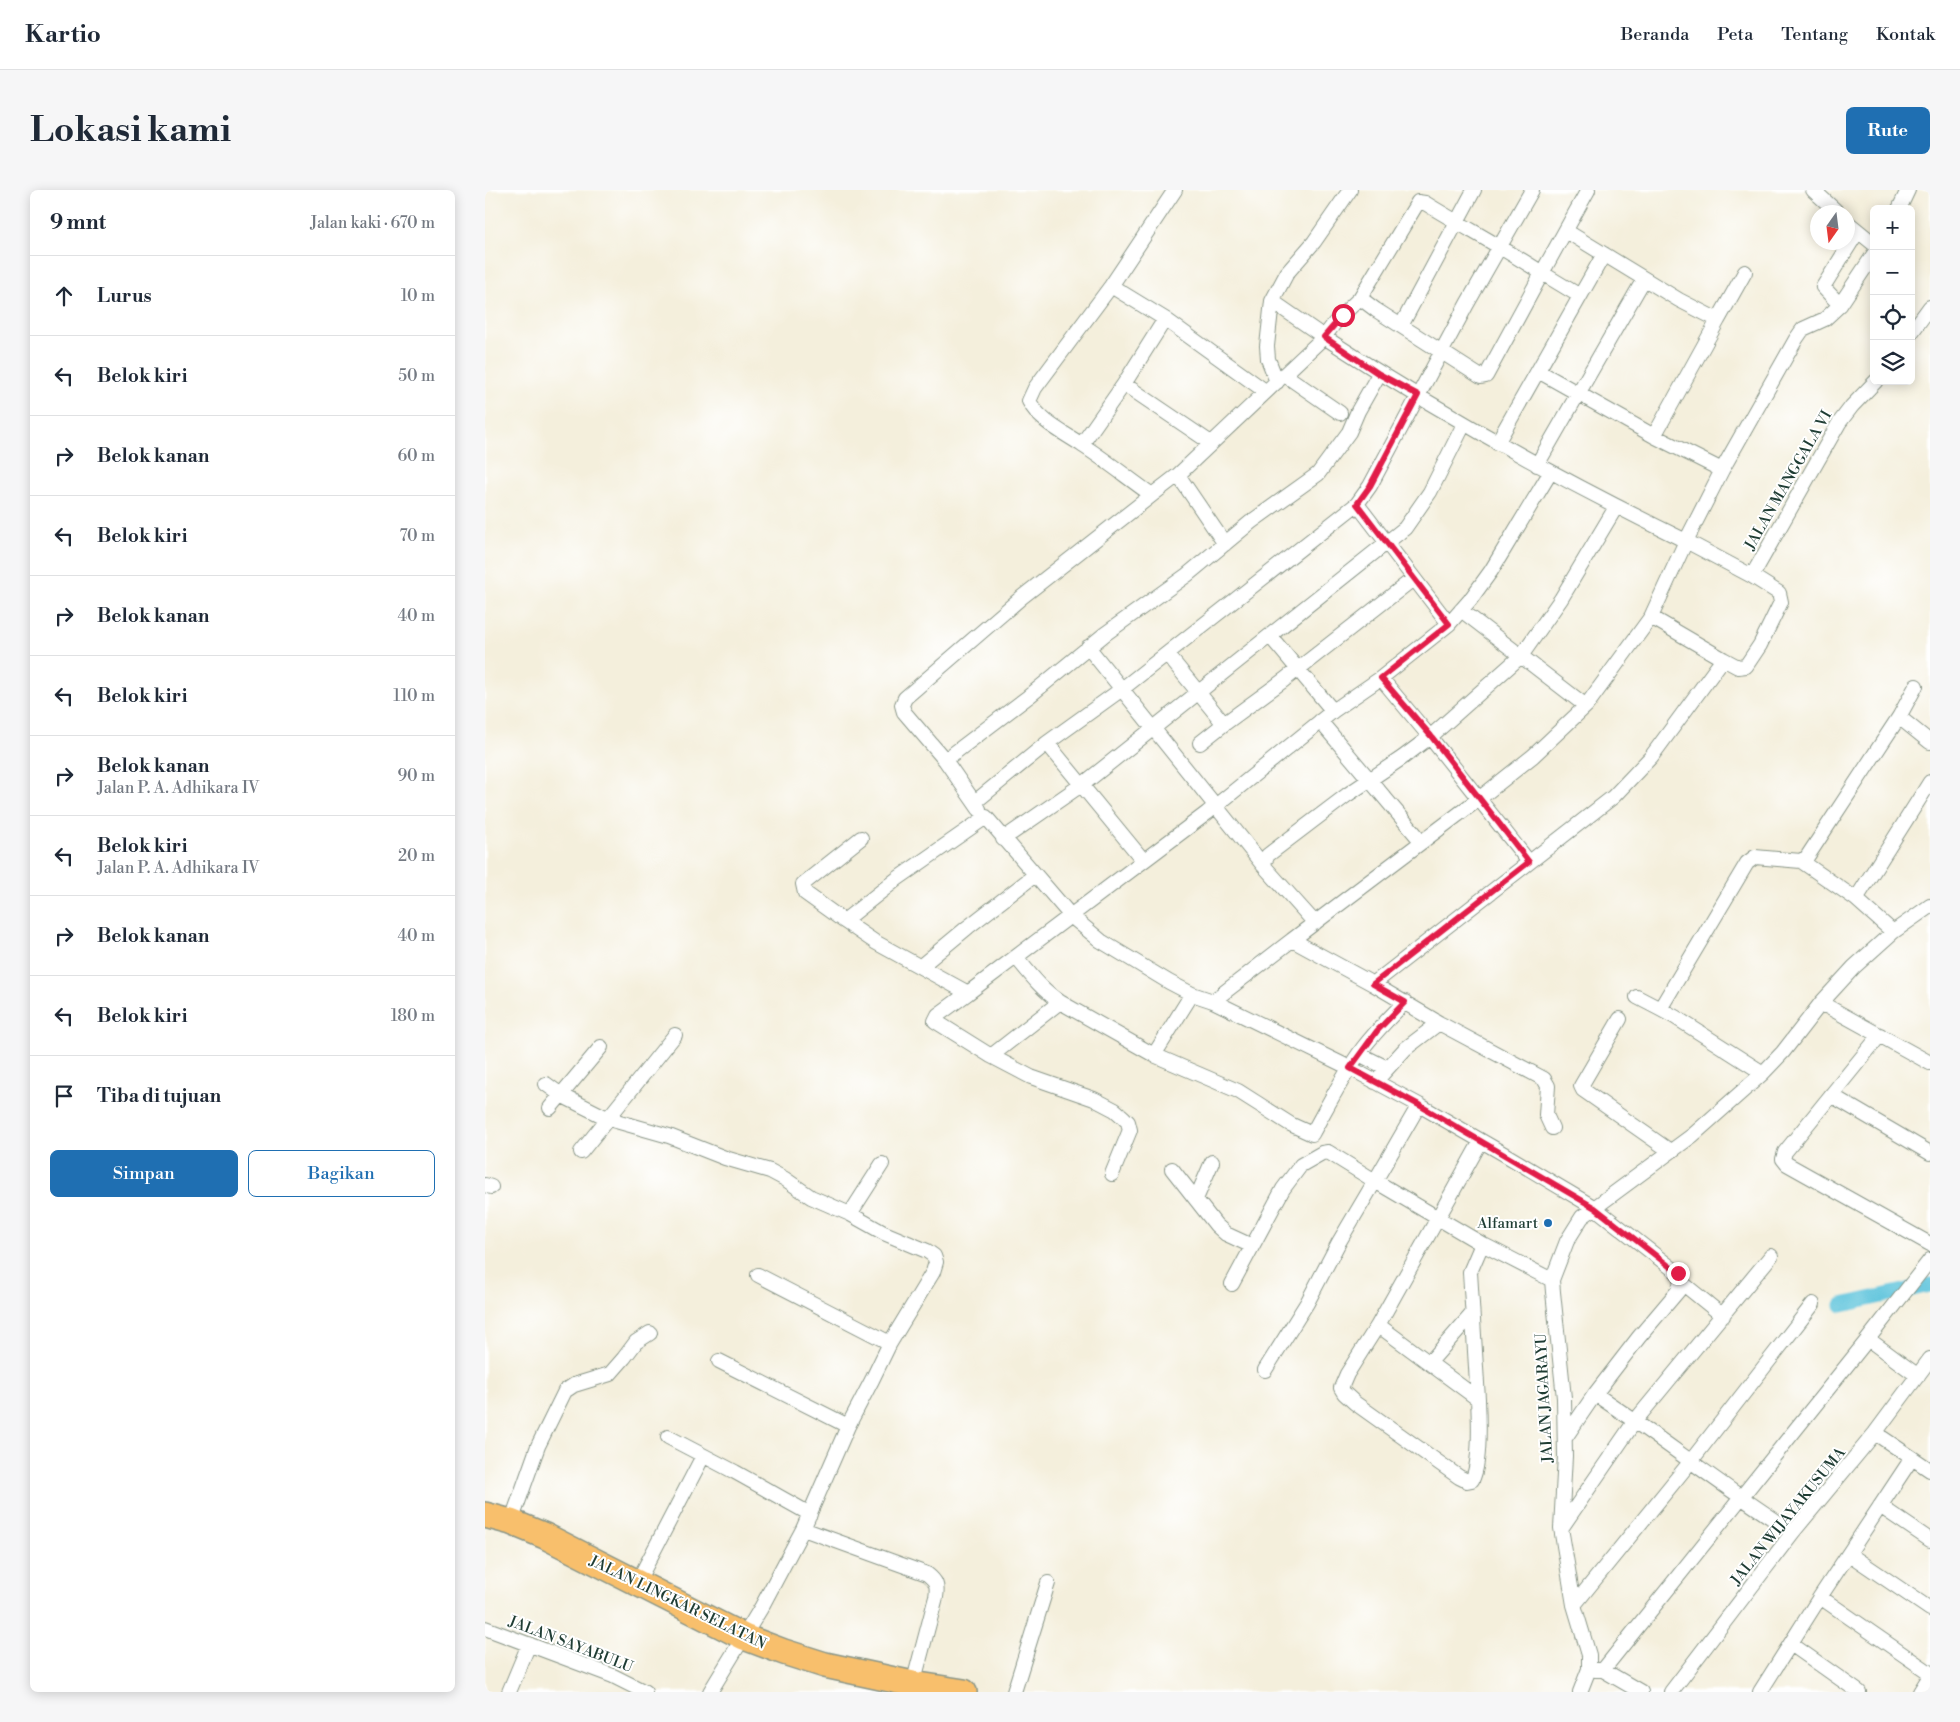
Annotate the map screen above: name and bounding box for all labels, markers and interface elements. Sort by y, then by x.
text: Kartio [25,20,101,50]
text: Beranda [1621,23,1689,46]
text: Peta [1717,23,1753,46]
text: Tentang [1781,23,1848,46]
text: Kontak [1876,23,1935,46]
button: Rute [1846,107,1930,154]
text: Lokasi kami [30,109,231,152]
north arrow [1810,205,1855,250]
map controls [1870,205,1915,385]
button: + [1870,205,1915,250]
text: 9 mnt [50,210,106,236]
text: Jalan kaki · 670 m [310,213,435,233]
button: − [1870,250,1915,295]
icon: ahead [50,282,78,310]
text: Lurus [97,284,152,308]
text: 10 m [401,286,435,306]
button: locate [1870,295,1915,340]
route start [1332,304,1355,327]
button: layers [1870,340,1915,385]
icon: left [50,362,78,390]
text: Belok kiri [97,364,187,388]
text: 50 m [398,366,435,386]
street label: JALAN MANGGALA VI [1740,407,1836,554]
icon: right [50,442,78,470]
text: Belok kanan [97,444,210,468]
text: 60 m [397,446,435,466]
icon: left [50,522,78,550]
text: Belok kiri [97,524,187,548]
text: 70 m [399,526,435,546]
icon: right [50,602,78,630]
text: Belok kanan [97,604,210,628]
text: 40 m [398,606,435,626]
icon: left [50,682,78,710]
text: Belok kiri [97,684,187,708]
text: 110 m [393,686,435,706]
text: Belok kanan [97,754,210,778]
icon: right [50,762,78,790]
text: 90 m [397,766,435,786]
text: Jalan P. A. Adhikara IV [97,778,259,798]
text: Belok kiri [97,834,187,858]
icon: left [50,842,78,870]
text: 20 m [398,846,435,866]
text: Jalan P. A. Adhikara IV [97,858,259,878]
icon: right [50,922,78,950]
text: Belok kanan [97,924,210,948]
text: 40 m [398,926,435,946]
icon: left [50,1002,78,1030]
text: Belok kiri [97,1004,187,1028]
text: 180 m [391,1006,435,1026]
icon: arrive [50,1082,78,1110]
text: Tiba di tujuan [97,1084,221,1108]
button: Simpan [50,1150,238,1197]
button: Bagikan [248,1150,435,1197]
place label: Alfamart [1476,1214,1539,1233]
marker: Alfamart [1542,1217,1554,1229]
route end [1667,1262,1690,1285]
street label: JALAN JAGARAYU [1532,1333,1557,1464]
street label: JALAN WIJAYAKUSUMA [1726,1443,1850,1590]
street label: JALAN LINGKAR SELATAN [585,1551,769,1654]
street label: JALAN SAYABULU [505,1612,636,1677]

